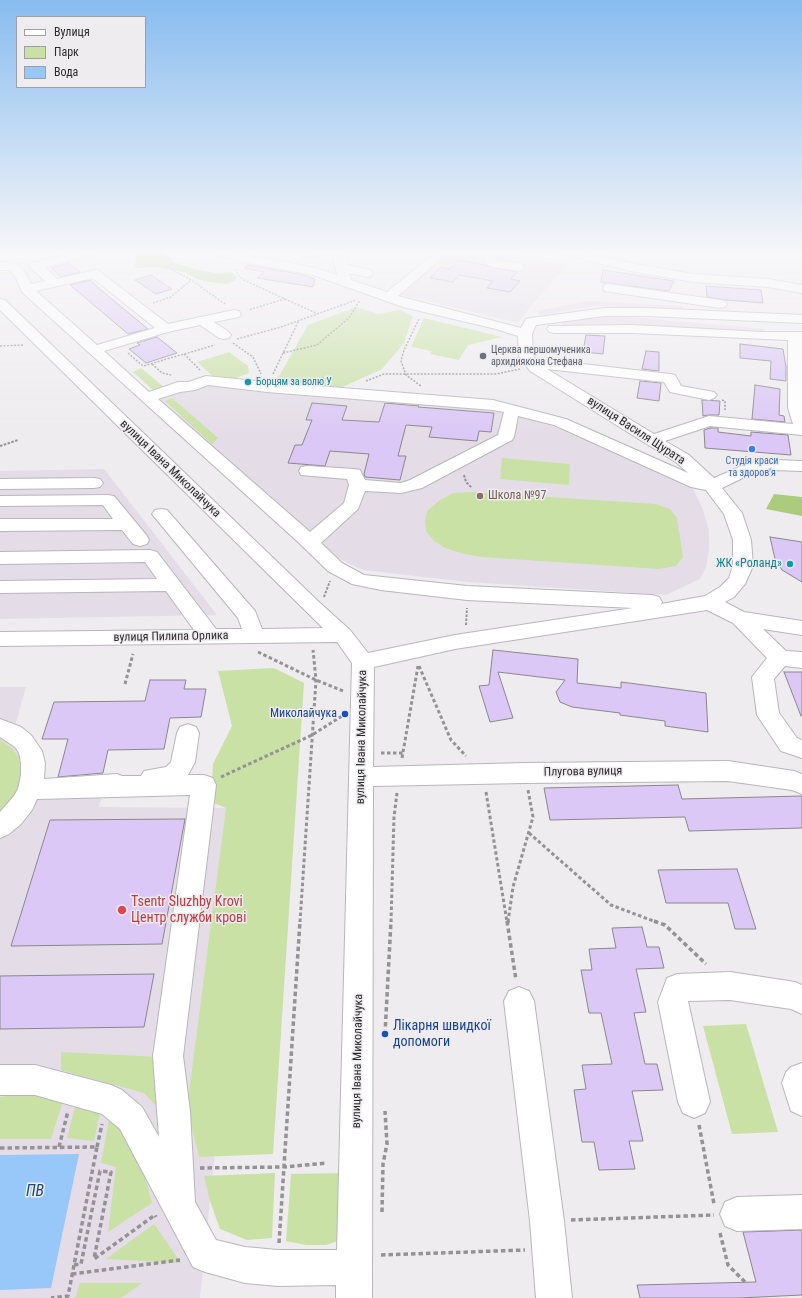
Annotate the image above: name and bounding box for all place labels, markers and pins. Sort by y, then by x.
place label: Церква першомученика архидиякона Стефана [491,344,591,368]
marker: Церква першомученика архидиякона Стефана [478,351,488,361]
place label: Борцям за волю У [256,376,332,388]
marker: Борцям за волю У [243,377,253,387]
marker: Студія краси та здоров'я [747,444,757,454]
place label: Студія краси та здоров'я [726,455,778,478]
place label: Школа №97 [488,489,546,503]
marker: Школа №97 [475,491,485,501]
place label: ЖК «Роланд» [716,557,782,571]
marker: ЖК «Роланд» [785,559,795,569]
place label: Миколайчука [270,707,337,721]
marker: Миколайчука [340,709,350,719]
place label: Tsentr Sluzhby Krovi Центр служби крові [131,894,246,926]
marker: Tsentr Sluzhby Krovi Центр служби крові [116,904,128,916]
place label: Лікарня швидкої допомоги [393,1018,491,1050]
marker: Лікарня швидкої допомоги [380,1029,390,1039]

